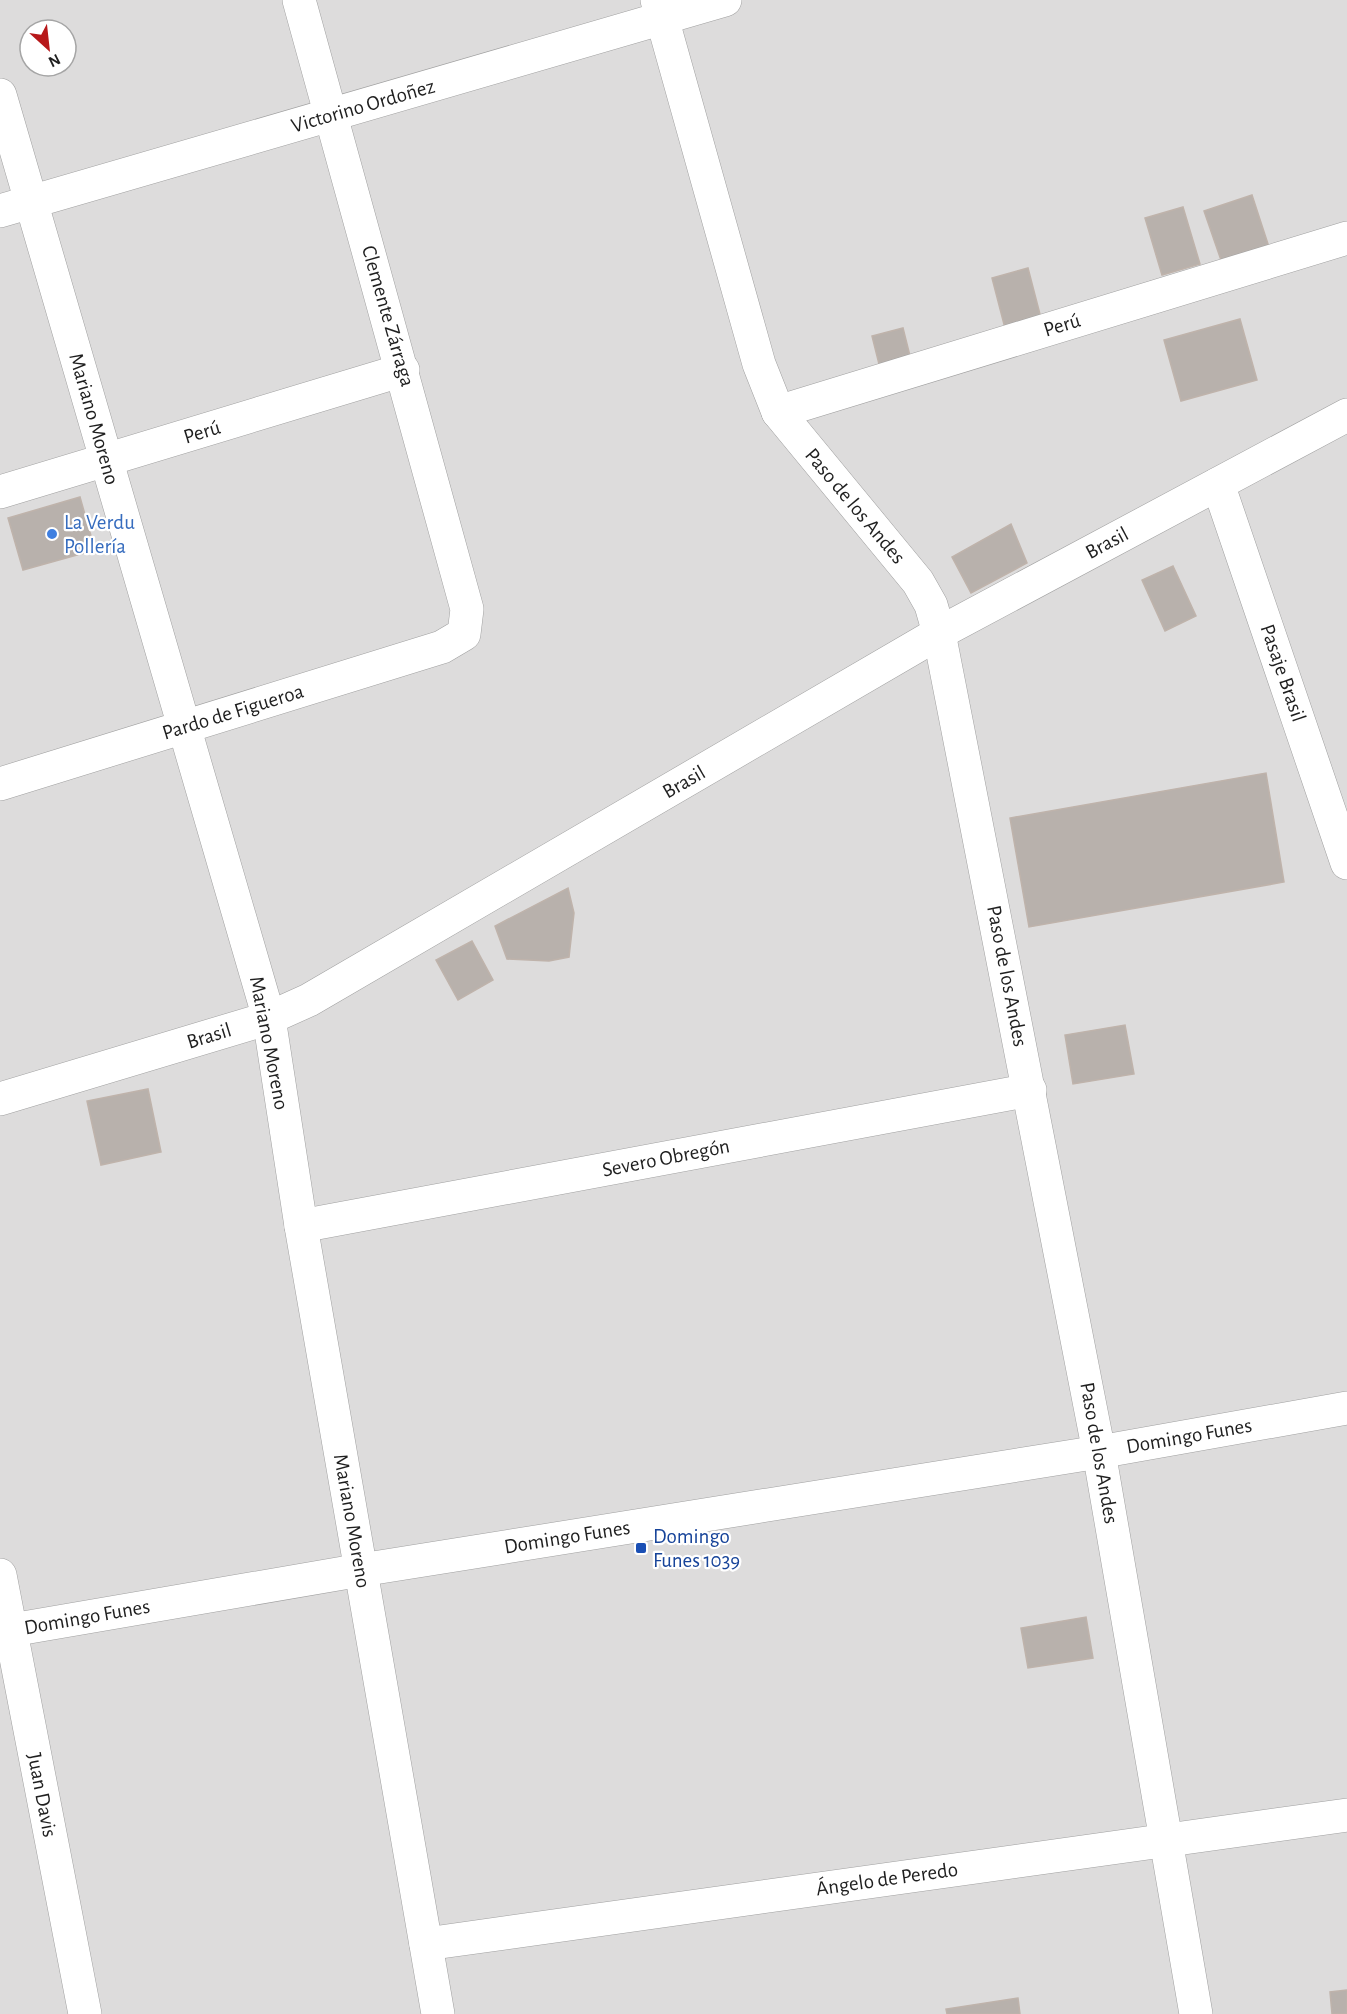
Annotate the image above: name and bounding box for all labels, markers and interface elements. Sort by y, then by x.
north arrow [18,18,78,78]
text: N [46,51,63,70]
street label: Victorino Ordoñez [289,75,437,137]
street label: Clemente Zárraga [358,243,418,389]
street label: Perú [1041,309,1083,340]
street label: Mariano Moreno [65,351,123,487]
street label: Perú [181,416,223,447]
street label: Paso de los Andes [801,444,909,568]
place label: La Verdu Pollería [64,512,135,557]
street label: Brasil [1082,523,1132,563]
marker: La Verdu Pollería [45,527,59,541]
street label: Pasaje Brasil [1257,622,1309,724]
street label: Pardo de Figueroa [160,680,307,744]
street label: Brasil [659,762,709,802]
street label: Paso de los Andes [983,904,1031,1048]
street label: Mariano Moreno [246,974,292,1112]
street label: Brasil [184,1019,234,1053]
street label: Severo Obregón [601,1135,731,1181]
street label: Paso de los Andes [1076,1381,1122,1525]
street label: Domingo Funes [1124,1415,1254,1457]
street label: Mariano Moreno [330,1452,374,1590]
street label: Domingo Funes [502,1517,632,1557]
place label: Domingo Funes 1039 [653,1526,740,1571]
marker: Domingo Funes 1039 [634,1541,648,1555]
street label: Domingo Funes [22,1596,152,1638]
street label: Juan Davis [24,1751,60,1839]
street label: Ángelo de Peredo [814,1857,959,1899]

